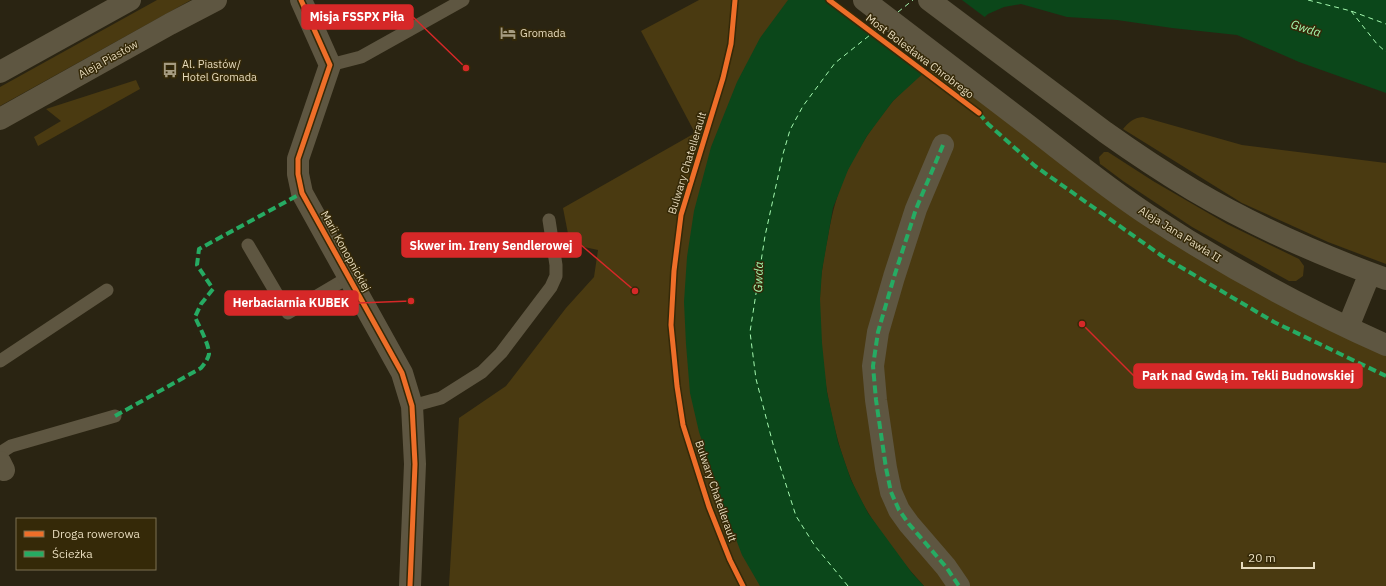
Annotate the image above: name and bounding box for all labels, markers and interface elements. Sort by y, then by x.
callout: Misja FSSPX Piła [302,5,413,29]
text: Misja FSSPX Piła [310,9,404,24]
street label: Most Bolesława Chrobrego [863,11,977,101]
water label: Gwda [1289,16,1323,40]
hotel icon: Gromada [499,24,517,42]
place label: Gromada [520,26,566,40]
street label: Aleja Piastów [76,37,141,81]
place label: Al. Piastów/ Hotel Gromada [182,57,257,84]
bus stop icon: Al. Piastów/ Hotel Gromada [161,61,179,79]
street label: Bulwary Chatellerault [665,110,709,216]
street label: Aleja Jana Pawła II [1136,203,1224,265]
street label: Marii Konopnickiej [318,208,374,294]
callout: Skwer im. Ireny Sendlerowej [402,233,581,257]
text: Skwer im. Ireny Sendlerowej [409,238,573,253]
water label: Gwda [750,261,766,293]
callout: Herbaciarnia KUBEK [225,291,358,315]
text: Herbaciarnia KUBEK [233,295,350,310]
callout: Park nad Gwdą im. Tekli Budnowskiej [1134,364,1362,388]
text: Park nad Gwdą im. Tekli Budnowskiej [1142,368,1354,383]
street label: Bulwary Chatellerault [692,438,740,544]
legend [16,518,156,570]
text: Droga rowerowa [52,526,141,541]
scale bar [1242,544,1314,570]
text: Ścieżka [52,546,93,561]
text: 20 m [1248,550,1276,565]

